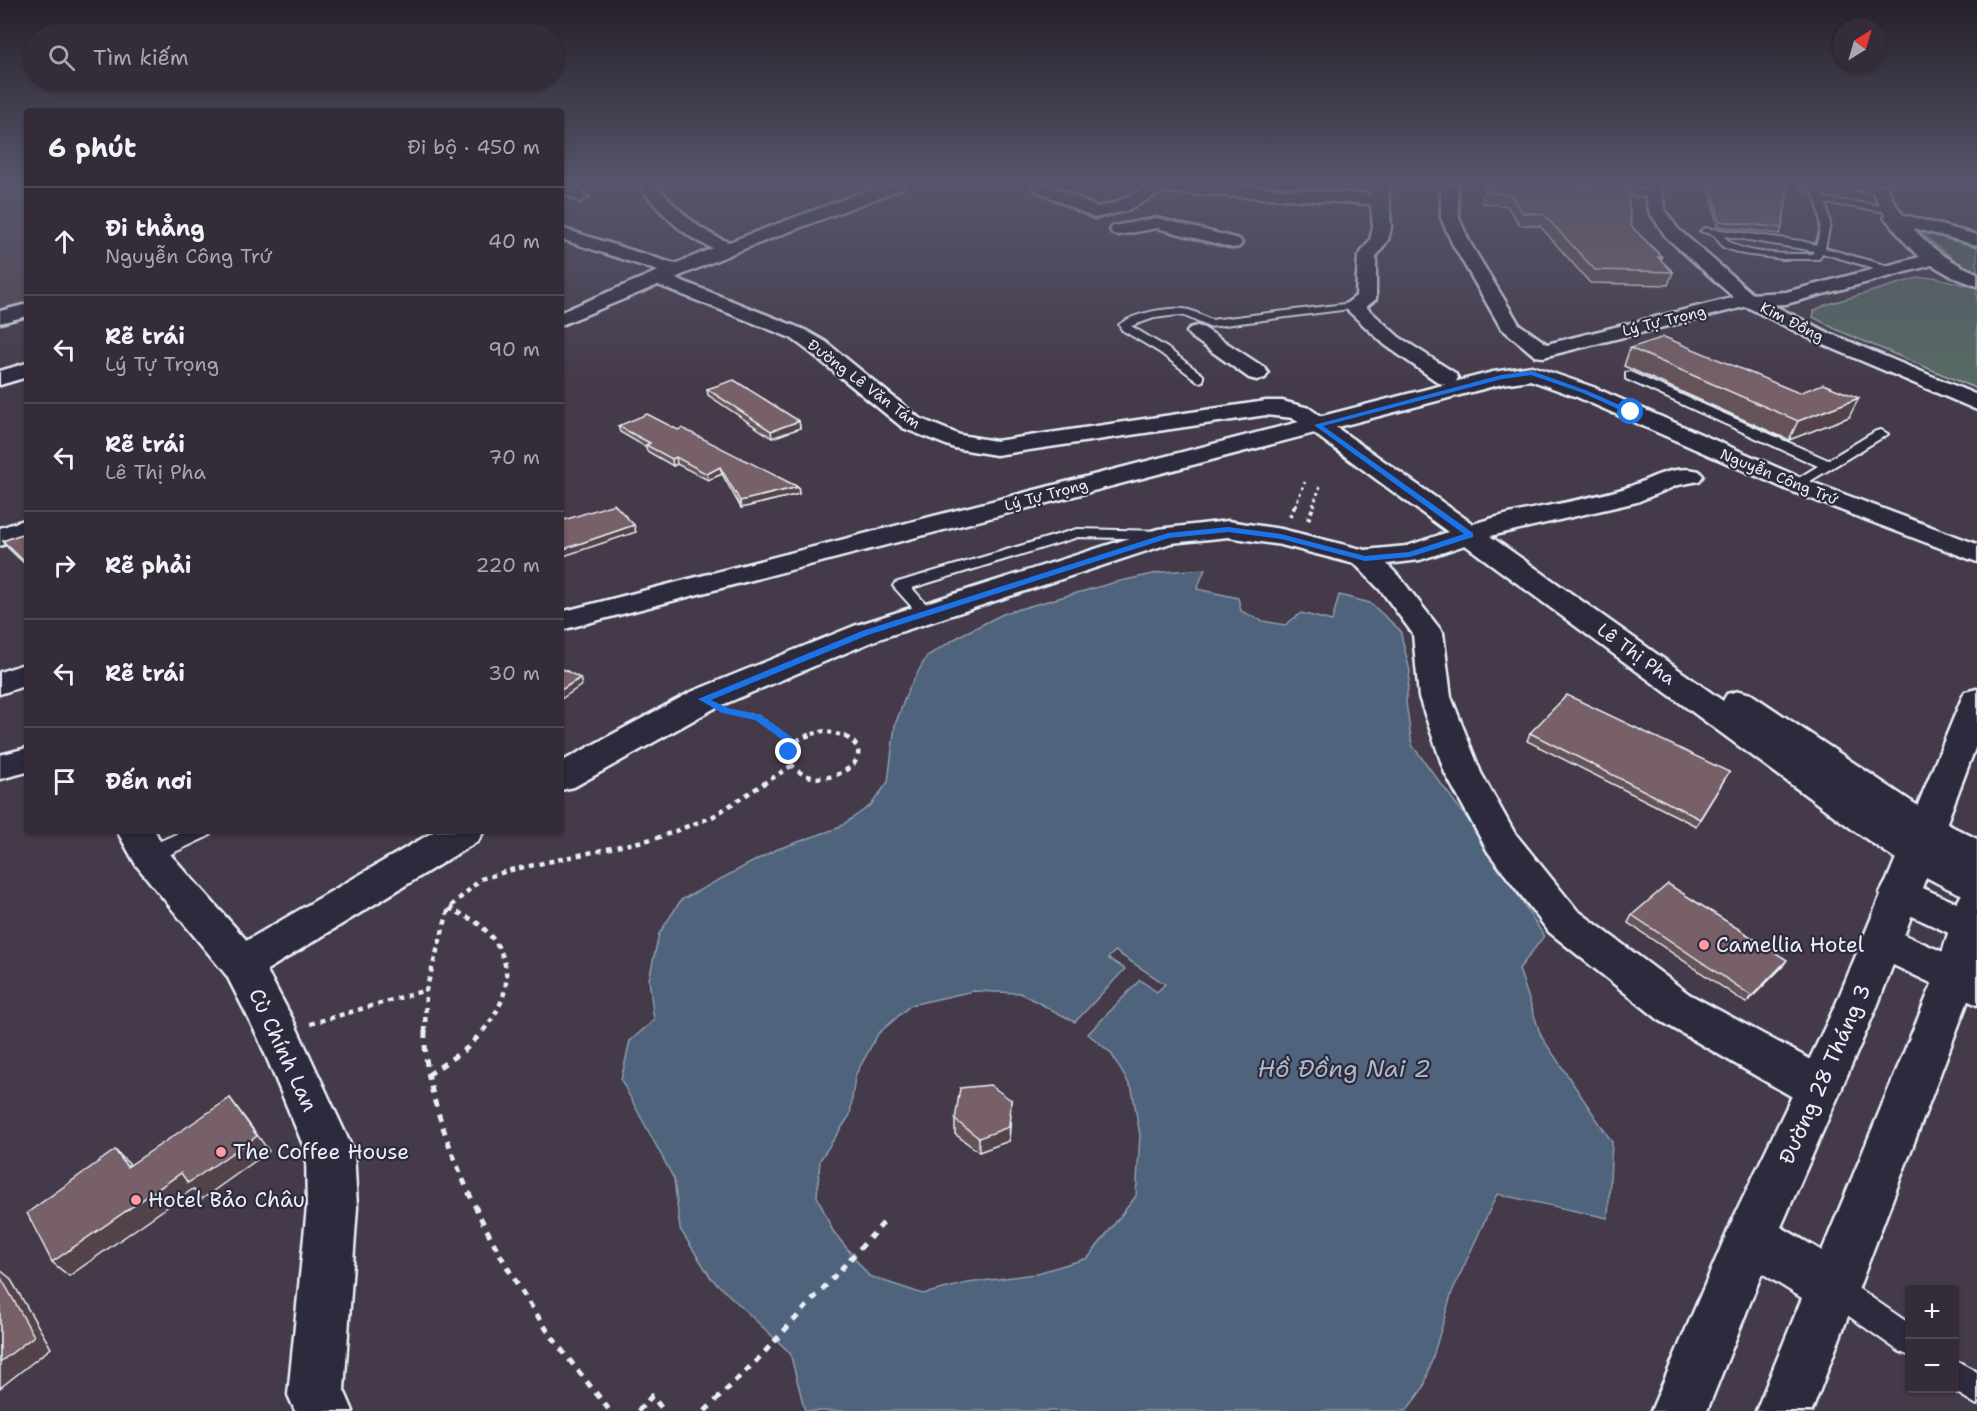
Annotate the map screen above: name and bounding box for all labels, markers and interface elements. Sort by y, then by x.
north arrow [1833,18,1887,72]
search box [24,24,564,90]
icon: search [45,41,78,74]
text: Tìm kiếm [93,43,189,72]
text: 6 phút [48,130,137,165]
text: Đi bộ · 450 m [407,134,540,160]
text: Đi thẳng [105,214,205,243]
icon: ahead [48,225,81,258]
text: 40 m [488,228,540,254]
text: Nguyễn Công Trứ [105,243,273,269]
street label: Kim Đồng [1757,297,1827,347]
street label: Lý Tự Trọng [1620,301,1708,341]
text: Rẽ trái [105,322,185,351]
icon: left [48,333,81,366]
street label: Đường Lê Văn Tám [803,335,925,433]
text: 90 m [488,336,540,362]
text: Lý Tự Trọng [105,351,219,377]
route start [1617,398,1643,424]
text: Rẽ trái [105,430,185,459]
icon: left [48,441,81,474]
text: 70 m [488,444,540,470]
street label: Nguyễn Công Trứ [1717,444,1841,510]
text: Lê Thị Pha [105,459,206,485]
street label: Lý Tự Trọng [1002,474,1090,516]
icon: right [48,549,81,582]
text: Rẽ phải [105,551,191,580]
text: 220 m [476,552,540,578]
street label: Lê Thị Pha [1592,618,1680,690]
icon: left [48,657,81,690]
text: Rẽ trái [105,659,185,688]
text: 30 m [488,660,540,686]
route end [775,738,801,764]
icon: arrive [48,765,81,798]
text: Đến nơi [105,767,192,796]
place label: Camellia Hotel [1716,931,1865,959]
marker: Camellia Hotel [1697,938,1711,952]
street label: Đường 28 Tháng 3 [1773,979,1877,1169]
street label: Cù Chính Lan [242,984,324,1116]
water label: Hồ Đồng Nai 2 [1257,1053,1431,1085]
place label: The Coffee House [233,1138,409,1166]
marker: The Coffee House [214,1145,228,1159]
place label: Hotel Bảo Châu [148,1186,305,1214]
marker: Hotel Bảo Châu [129,1193,143,1207]
map controls [1905,1285,1959,1393]
button: + [1905,1285,1959,1339]
button: − [1905,1339,1959,1393]

